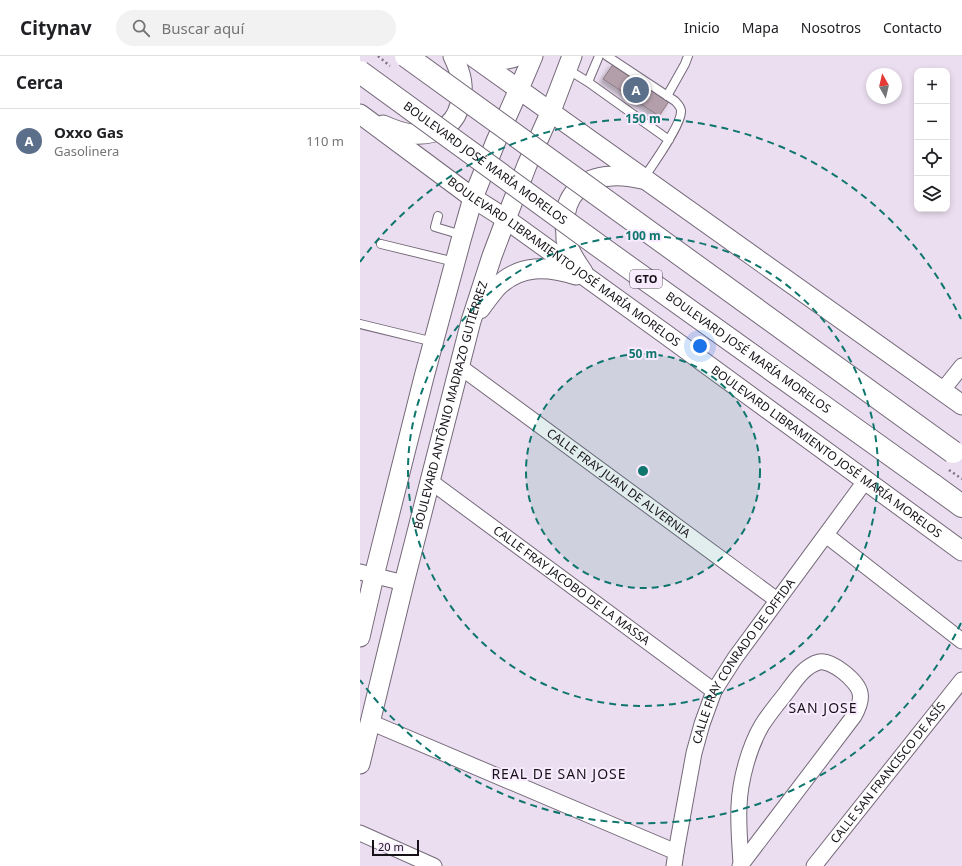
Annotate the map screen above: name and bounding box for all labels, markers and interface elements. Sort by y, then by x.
search box [116,10,396,46]
text: Citynav [20,15,92,41]
icon: search [130,17,152,39]
text: Buscar aquí [162,18,244,38]
text: Inicio [684,18,720,37]
text: Mapa [742,18,779,37]
text: Nosotros [801,18,861,37]
text: Contacto [883,18,942,37]
north arrow [866,68,902,104]
map controls [914,68,950,212]
button: + [914,68,950,104]
text: Cerca [16,71,63,94]
pin: A [623,75,649,105]
street label: BOULEVARD JOSÉ MARÍA MORELOS [400,97,571,229]
button: − [914,104,950,140]
text: 150 m [625,110,661,127]
text: Oxxo Gas [54,122,124,142]
text: A [25,132,34,150]
text: 110 m [306,132,344,150]
button: locate [914,140,950,176]
text: Gasolinera [54,142,119,160]
street label: BOULEVARD LIBRAMIENTO JOSÉ MARÍA MORELOS [444,173,684,351]
button: layers [914,176,950,212]
text: 100 m [625,227,661,244]
road number: GTO [630,270,662,288]
street label: BOULEVARD ANTÔNIO MADRAZO GUTIÉRREZ [409,279,491,531]
street label: BOULEVARD JOSÉ MARÍA MORELOS [662,287,835,417]
your location [690,336,710,356]
text: 50 m [629,345,657,362]
street label: BOULEVARD LIBRAMIENTO JOSÉ MARÍA MORELOS [708,361,946,542]
street label: CALLE FRAY JUAN DE ALVERNIA [543,424,694,542]
centre of rings [636,464,650,478]
street label: CALLE FRAY JACOBO DE LA MASSA [490,522,654,649]
street label: CALLE FRAY CONRADO DE OFFIDA [688,575,799,746]
district label: SAN JOSE [788,698,858,717]
street label: CALLE SAN FRANCISCO DE ASÍS [826,698,950,847]
district label: REAL DE SAN JOSE [491,764,627,783]
scale bar [372,838,419,857]
text: 20 m [378,839,404,854]

